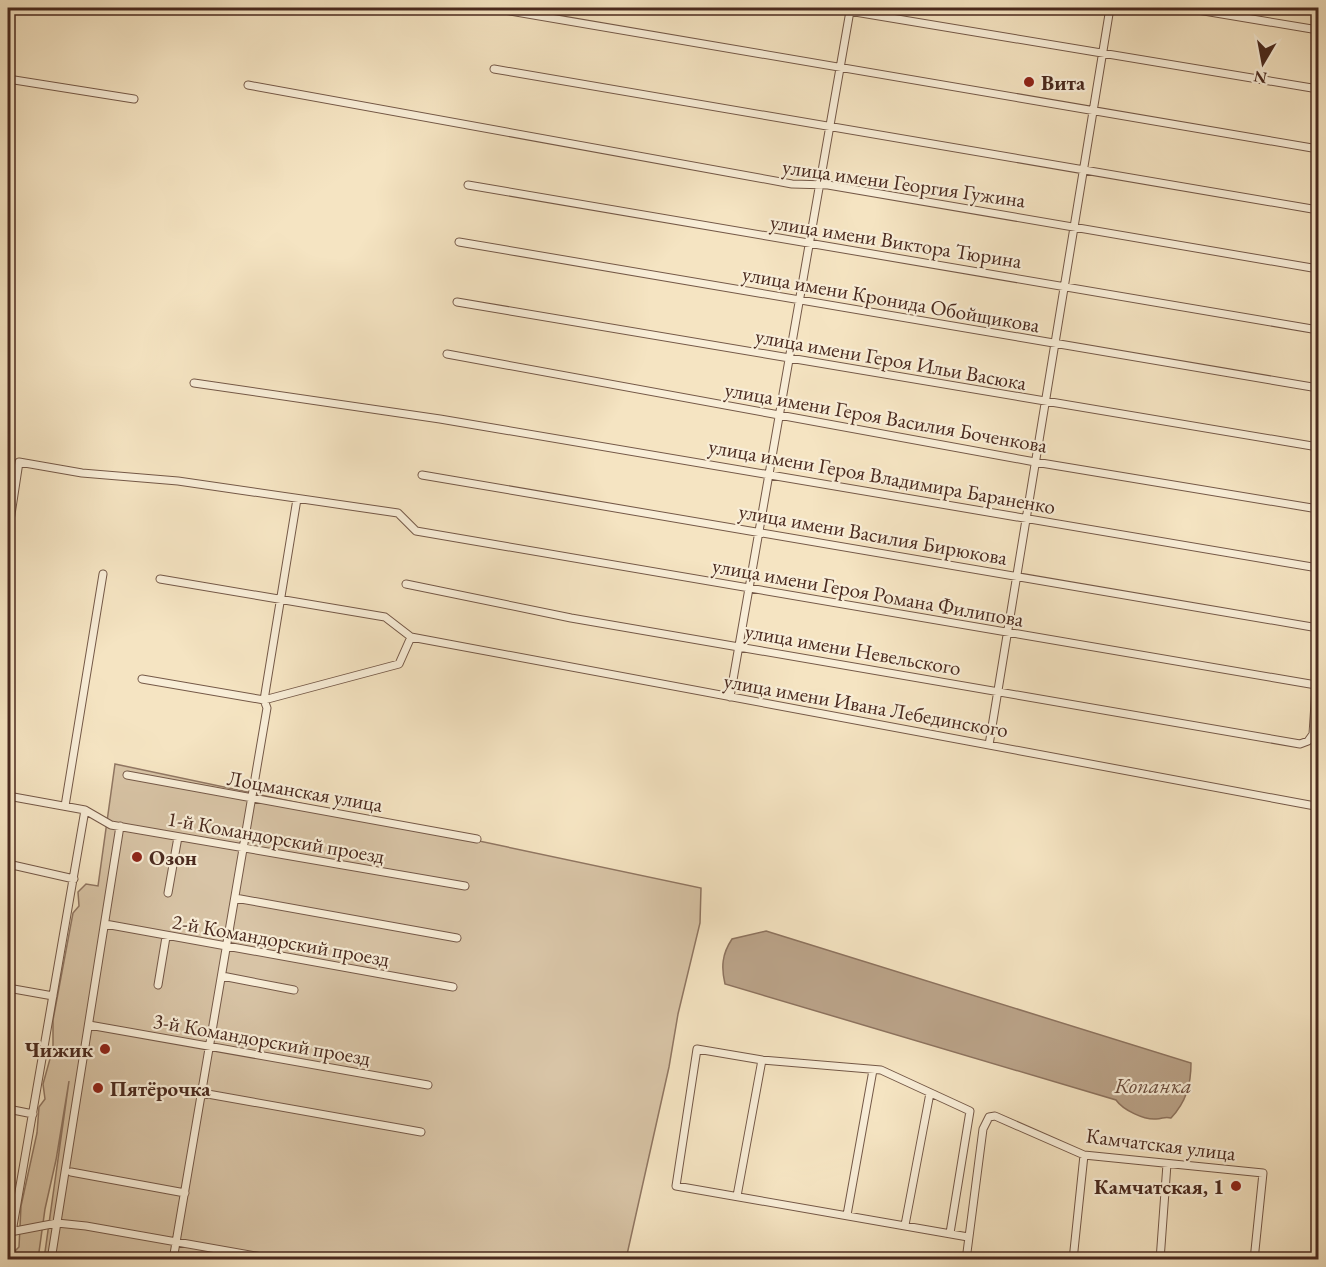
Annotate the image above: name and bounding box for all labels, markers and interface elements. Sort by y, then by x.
north arrow [1233,33,1293,93]
text: N [1252,66,1269,89]
place label: Вита [1041,69,1086,96]
marker: Вита [1022,75,1036,89]
street label: улица имени Георгия Гужина [781,153,1028,214]
street label: улица имени Виктора Тюрина [768,208,1024,274]
street label: улица имени Кронида Обойщикова [740,260,1042,339]
street label: улица имени Героя Ильи Васюка [753,322,1029,396]
street label: улица имени Героя Василия Боченкова [723,375,1050,459]
street label: улица имени Героя Владимира Бараненко [706,432,1058,520]
street label: улица имени Василия Бирюкова [737,497,1010,571]
street label: улица имени Героя Романа Филипова [710,551,1026,633]
street label: улица имени Невельского [743,617,963,681]
street label: улица имени Ивана Лебединского [722,667,1010,743]
street label: Лоцманская улица [225,764,386,818]
street label: 1-й Командорский проезд [165,805,387,869]
place label: Озон [149,844,197,871]
marker: Озон [130,850,144,864]
street label: 2-й Командорский проезд [170,908,392,972]
street label: 3-й Командорский проезд [151,1007,373,1071]
place label: Чижик [25,1036,93,1063]
marker: Чижик [98,1042,112,1056]
water label: Копанка [1113,1071,1192,1100]
place label: Пятёрочка [110,1075,211,1102]
marker: Пятёрочка [91,1081,105,1095]
street label: Камчатская улица [1085,1121,1238,1167]
place label: Камчатская, 1 [1094,1173,1224,1200]
marker: Камчатская, 1 [1229,1179,1243,1193]

